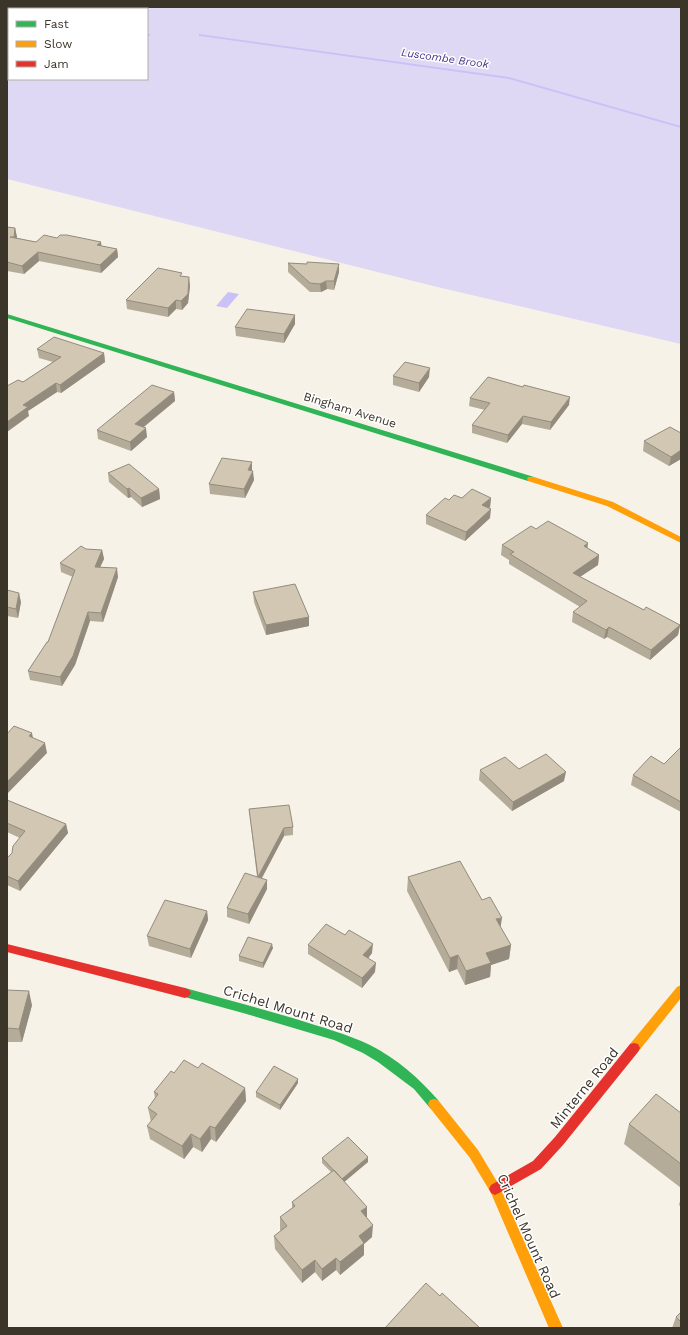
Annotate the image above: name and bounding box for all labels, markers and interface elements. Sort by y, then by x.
legend [8,8,148,80]
text: Fast [44,17,69,31]
text: Slow [44,37,72,51]
water label: Luscombe Brook [400,46,490,71]
text: Jam [44,57,69,71]
street label: Bingham Avenue [302,389,398,431]
street label: Crichel Mount Road [221,982,355,1036]
street label: Minterne Road [546,1044,622,1132]
street label: Crichel Mount Road [494,1171,564,1301]

